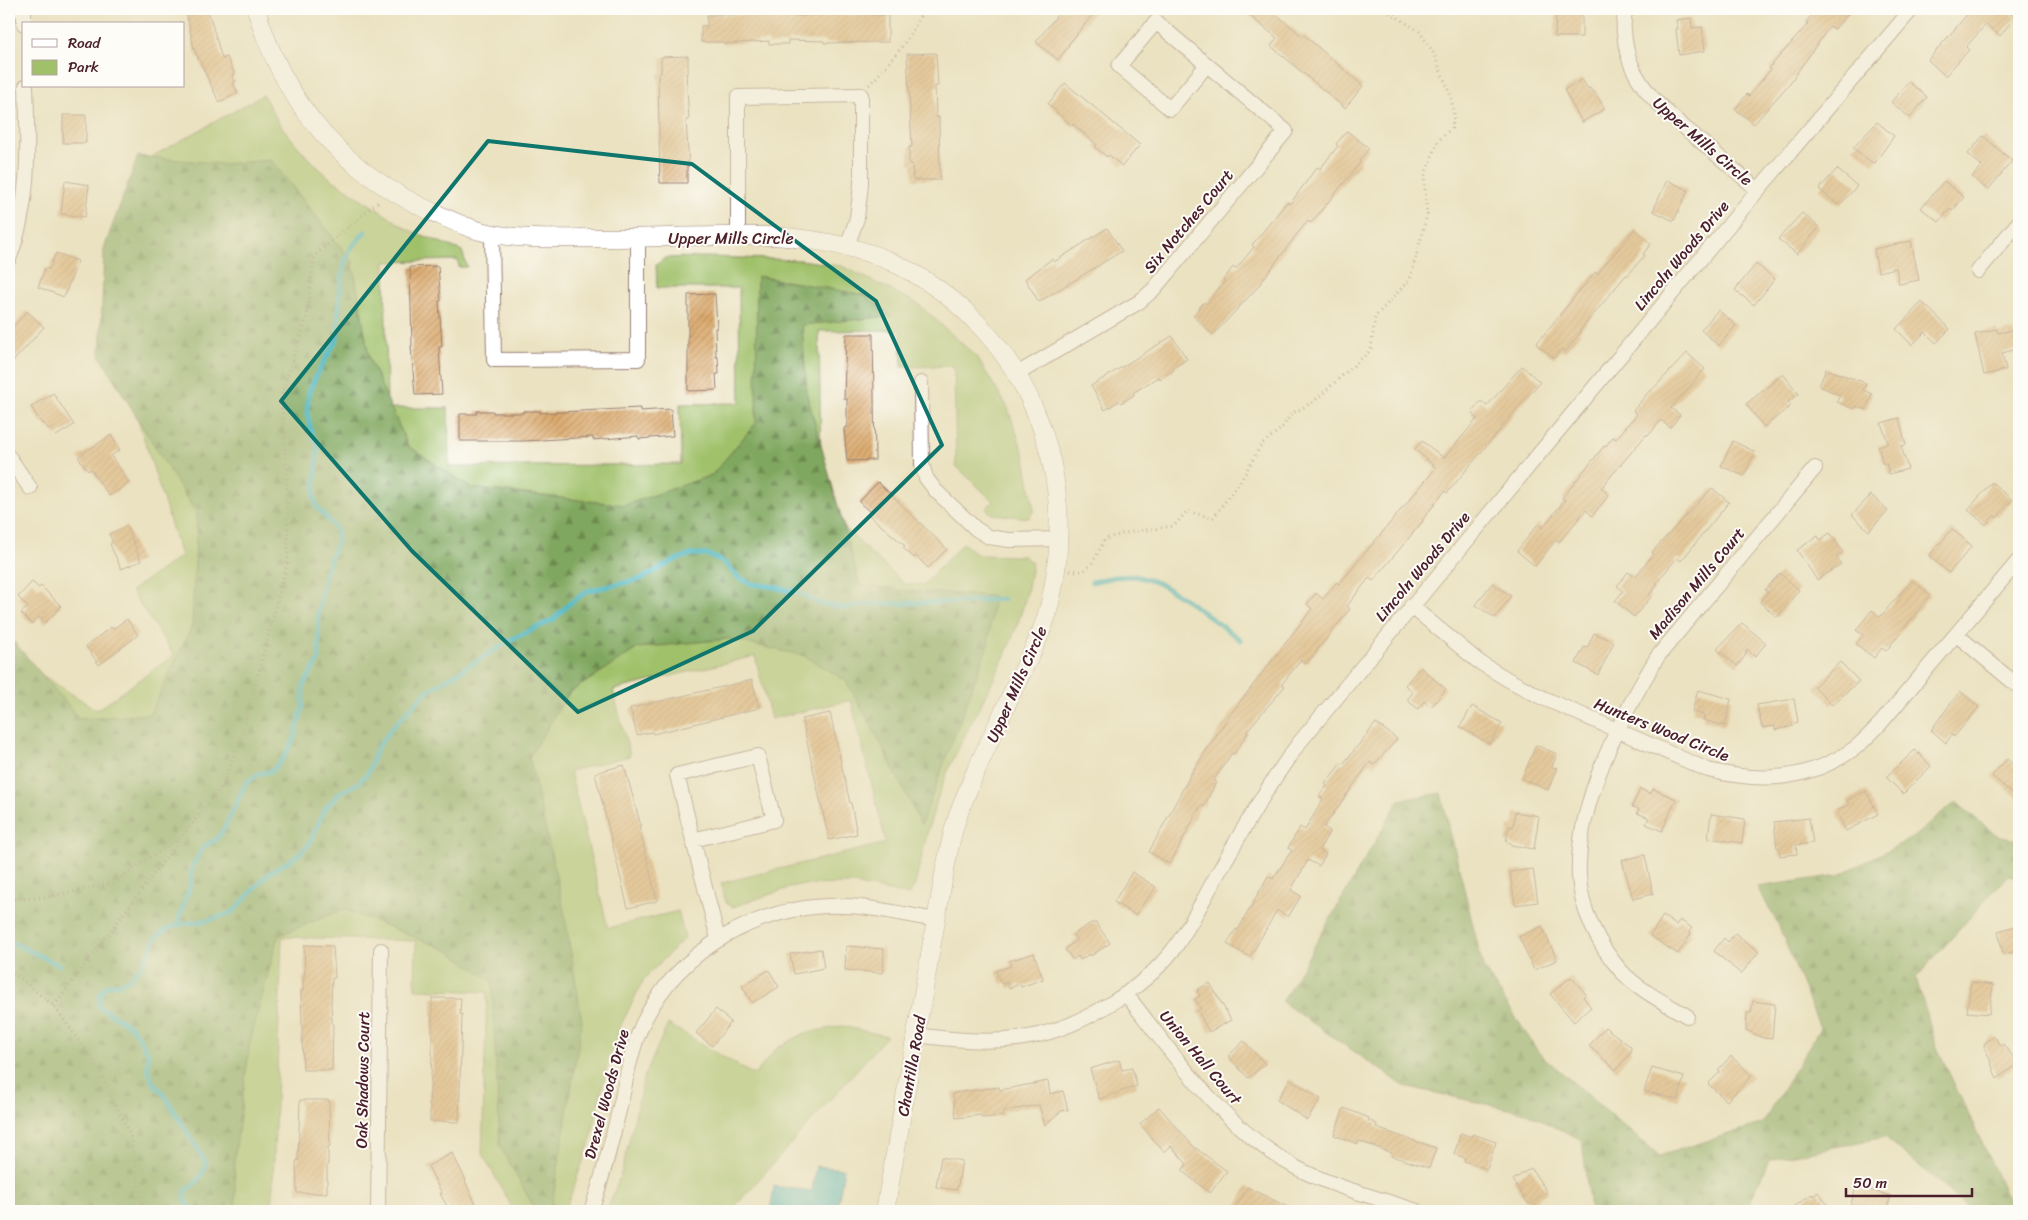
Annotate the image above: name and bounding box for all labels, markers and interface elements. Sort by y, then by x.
legend [22,22,185,88]
text: Road [68,30,101,56]
text: Park [68,54,99,80]
street label: Upper Mills Circle [1646,89,1760,193]
street label: Six Notches Court [1136,163,1241,280]
street label: Lincoln Woods Drive [1626,193,1737,317]
street label: Upper Mills Circle [668,224,794,253]
street label: Lincoln Woods Drive [1367,504,1478,628]
street label: Madison Mills Court [1640,521,1752,646]
street label: Upper Mills Circle [978,621,1055,747]
street label: Hunters Wood Circle [1590,689,1734,770]
street label: Union Hall Court [1152,1003,1250,1112]
street label: Oak Shadows Court [347,1011,378,1149]
street label: Chantilla Road [888,1012,935,1119]
street label: Drexel Woods Drive [575,1026,638,1162]
scale bar [1846,1165,1972,1197]
text: 50 m [1853,1170,1888,1196]

